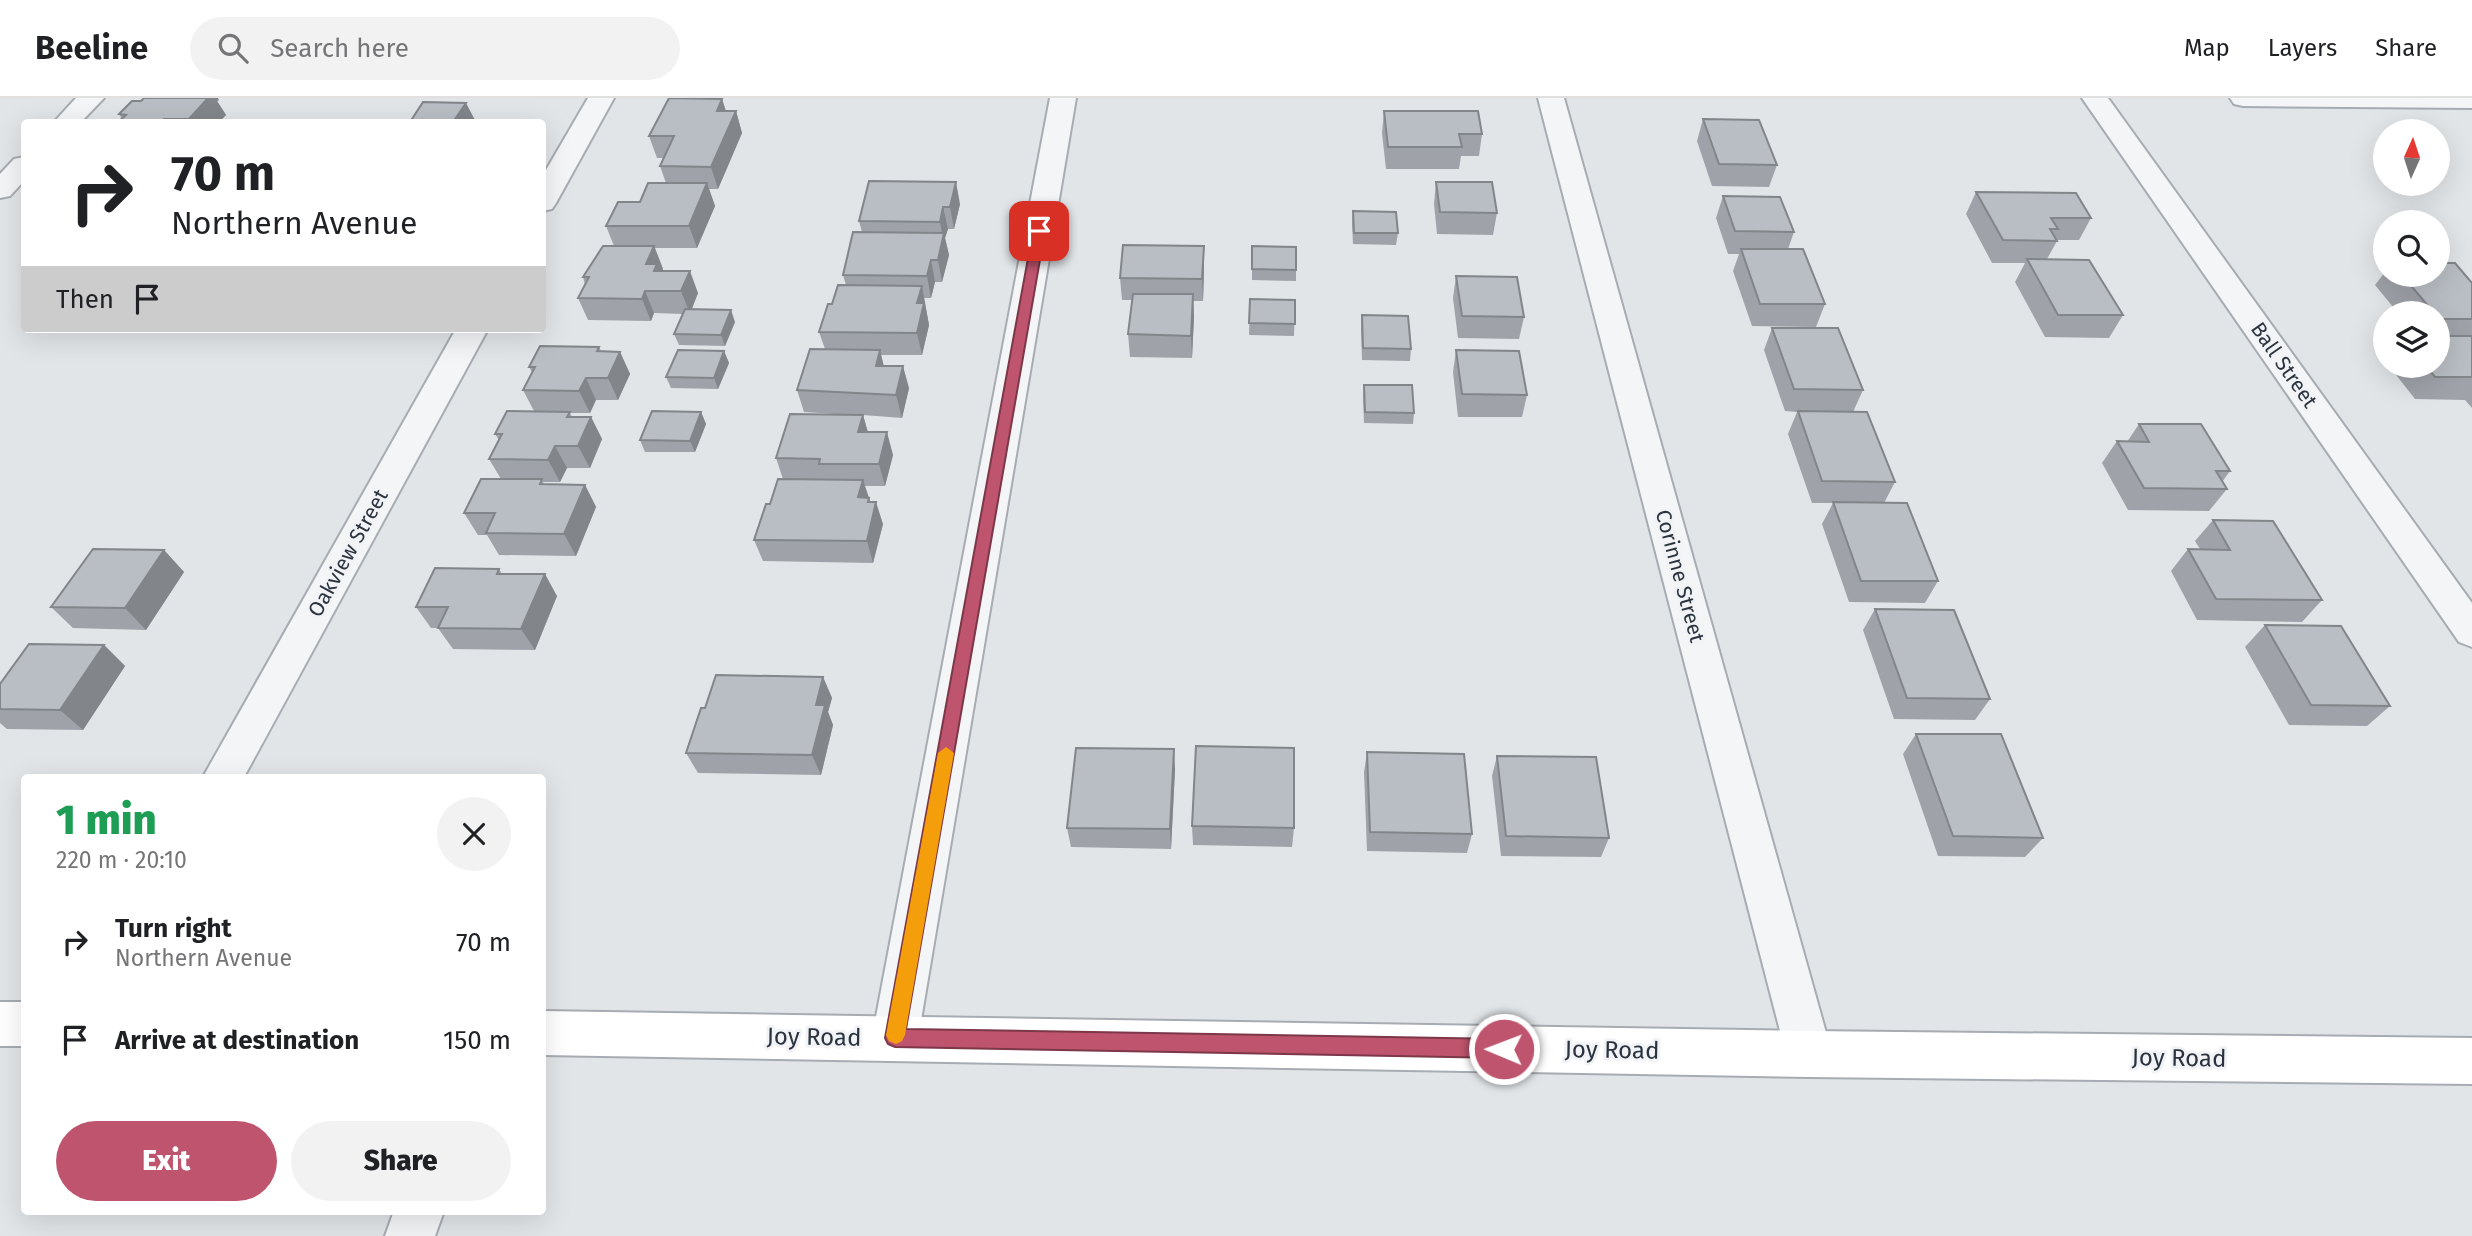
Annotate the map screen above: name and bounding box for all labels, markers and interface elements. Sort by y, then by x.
search box [190,17,680,80]
text: Beeline [35,28,148,68]
icon: search [214,29,252,67]
text: Search here [270,33,409,64]
text: Map [2184,34,2230,62]
text: Layers [2268,34,2337,62]
text: Share [2375,34,2437,62]
north arrow [2373,119,2450,196]
map controls [2373,119,2450,378]
text: 70 m [171,144,275,203]
icon: right [56,147,147,238]
pin [1009,201,1069,261]
text: Northern Avenue [171,204,417,242]
button: search [2373,210,2450,287]
icon: arrive [1020,212,1058,250]
icon: arrive [128,280,166,318]
text: Then [56,284,114,315]
button: layers [2373,301,2450,378]
street label: Ball Street [2245,317,2323,413]
street label: Oakview Street [302,484,394,621]
street label: Corinne Street [1650,507,1710,646]
text: 1 min [56,795,157,845]
button: close [437,797,511,871]
text: 220 m · 20:10 [56,846,187,874]
text: Turn right [115,913,232,944]
icon: right [56,923,94,961]
text: 70 m [456,927,511,958]
text: Northern Avenue [115,944,292,972]
position arrow [1467,1012,1541,1086]
icon: arrive [56,1021,94,1059]
street label: Joy Road [766,1022,862,1052]
text: Arrive at destination [115,1025,359,1056]
text: 150 m [443,1025,511,1056]
street label: Joy Road [1564,1035,1660,1065]
street label: Joy Road [2131,1043,2227,1073]
button: Exit [56,1121,277,1201]
button: Share [291,1121,511,1201]

